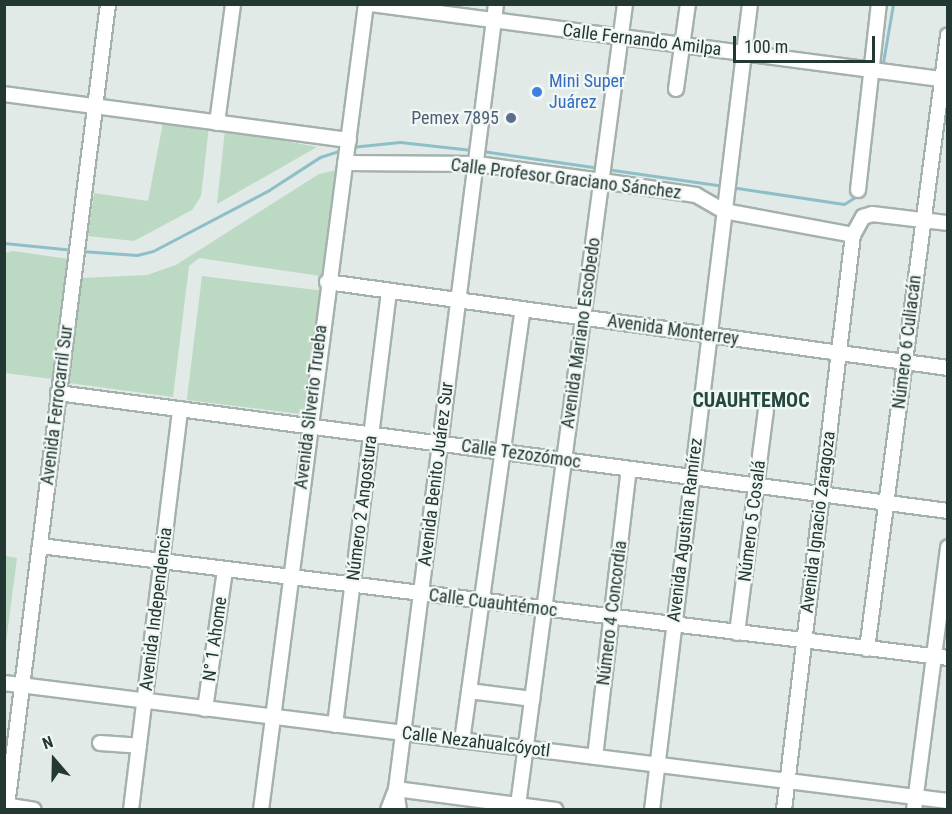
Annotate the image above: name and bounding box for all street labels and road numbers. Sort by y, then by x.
street label: Calle Fernando Amilpa [561,20,723,60]
street label: Calle Profesor Graciano Sánchez [449,154,683,204]
street label: Avenida Mariano Escobedo [557,236,605,430]
street label: Número 6 Culiacán [888,274,926,410]
street label: Avenida Monterrey [606,310,740,350]
street label: Avenida Silverio Trueba [290,323,332,491]
street label: Avenida Ferrocarril Sur [36,324,78,486]
street label: Avenida Benito Juárez Sur [414,381,458,567]
street label: Avenida Ignacio Zaragoza [796,430,840,614]
street label: Número 2 Angostura [342,434,382,582]
street label: Calle Tezozómoc [460,435,582,473]
street label: Avenida Agustina Ramírez [663,437,707,623]
street label: Número 5 Cosalá [734,459,770,583]
street label: Avenida Independencia [135,526,177,692]
street label: Número 4 Concordia [592,539,632,687]
street label: Calle Cuauhtémoc [428,584,558,622]
street label: N° 1 Ahome [198,595,232,683]
street label: Calle Nezahualcóyotl [401,722,551,762]

